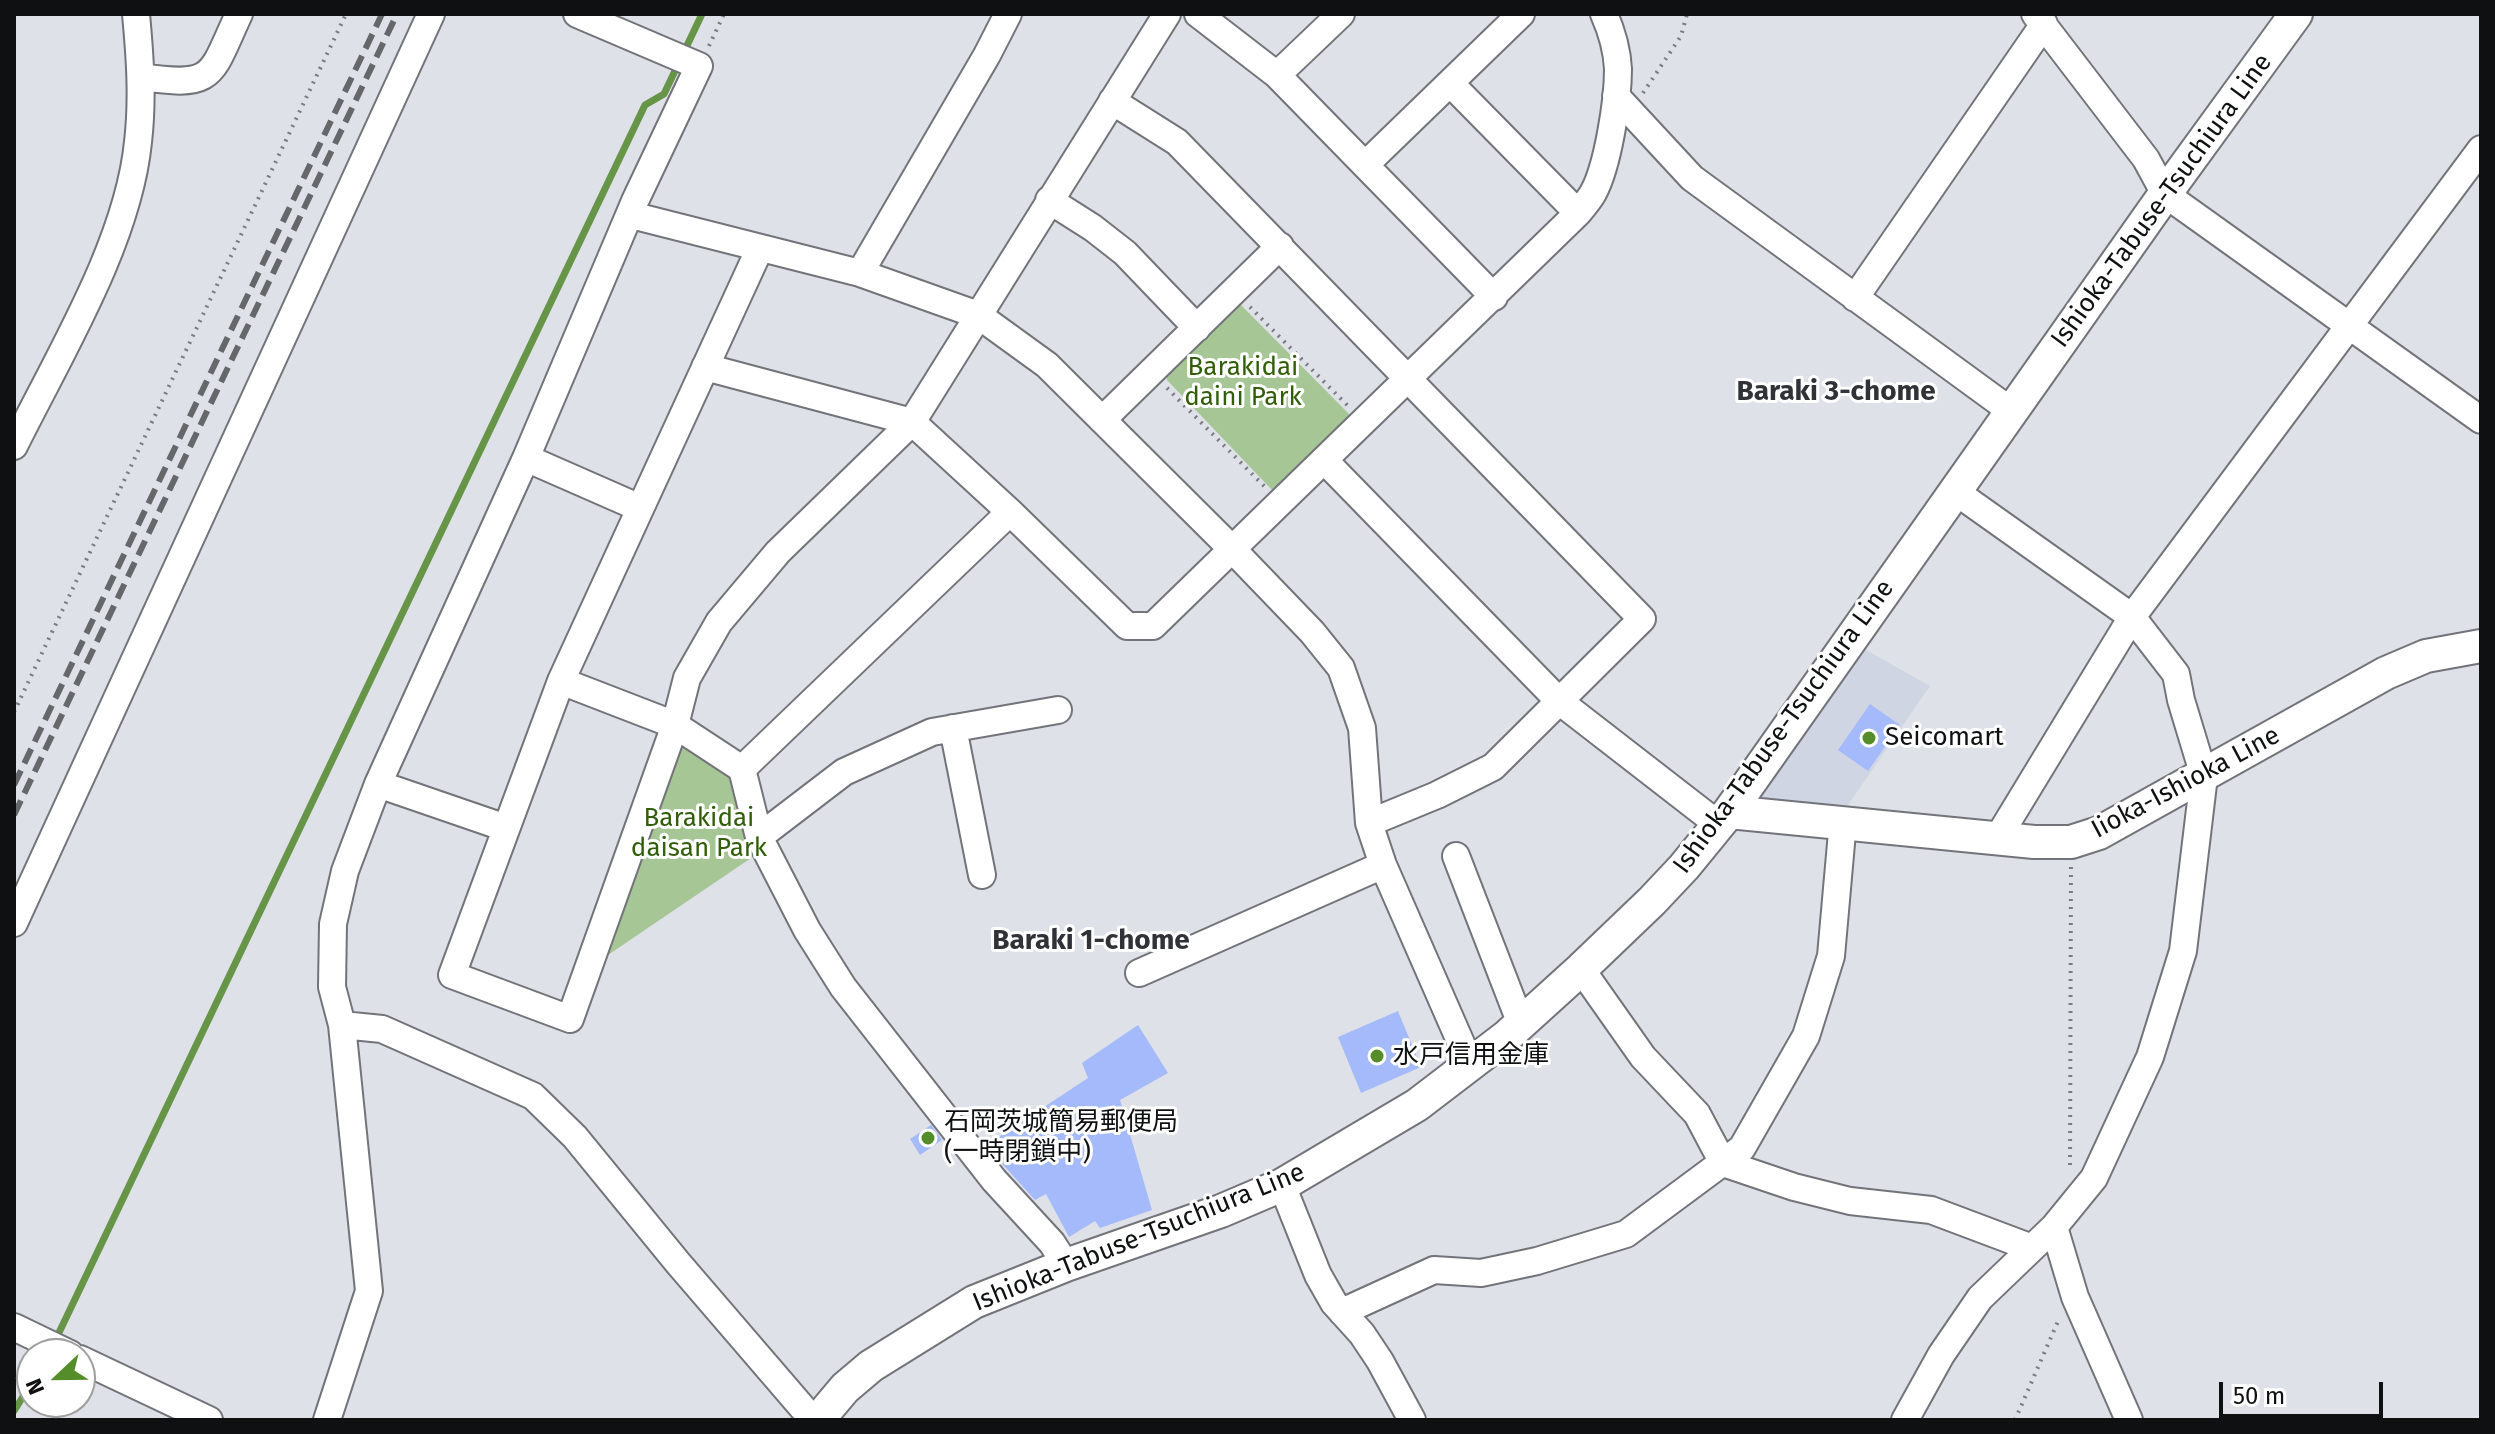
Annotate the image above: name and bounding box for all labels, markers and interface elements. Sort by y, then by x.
street label: Ishioka-Tabuse-Tsuchiura Line [2045,48,2279,354]
park label: Barakidai daini Park [1184,352,1302,414]
district label: Baraki 3-chome [1736,375,1936,409]
street label: Ishioka-Tabuse-Tsuchiura Line [1667,574,1901,880]
street label: Iioka-Ishioka Line [2087,720,2285,846]
place label: Seicomart [1885,722,2004,754]
marker: Seicomart [1860,729,1878,747]
park label: Barakidai daisan Park [631,803,767,864]
district label: Baraki 1-chome [992,924,1190,958]
place label: 水戸信用金庫 [1393,1040,1549,1072]
marker: 水戸信用金庫 [1368,1047,1386,1065]
place label: 石岡茨城簡易郵便局 (一時閉鎖中) [944,1107,1178,1168]
marker: 石岡茨城簡易郵便局 (一時閉鎖中) [919,1129,937,1147]
street label: Ishioka-Tabuse-Tsuchiura Line [968,1157,1310,1319]
north arrow [16,1338,96,1418]
scale bar [2223,1366,2387,1416]
text: N [20,1375,50,1398]
text: 50 m [2233,1382,2285,1410]

